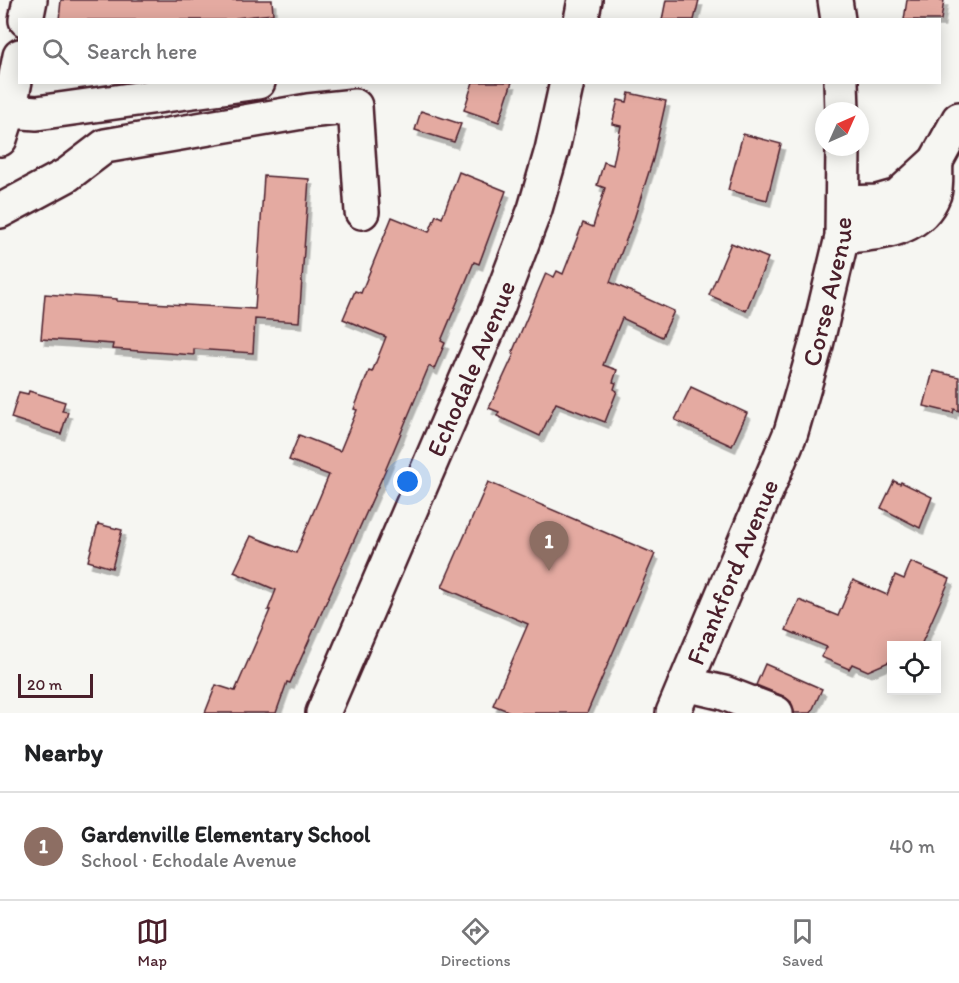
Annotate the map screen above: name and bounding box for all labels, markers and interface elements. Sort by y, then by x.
search box [18,18,941,84]
icon: search [39,35,72,68]
text: Search here [87,38,197,65]
north arrow [815,102,869,156]
street label: Corse Avenue [795,217,858,370]
street label: Echodale Avenue [419,276,522,461]
your location [393,467,422,496]
street label: Frankford Avenue [679,474,785,670]
pin: 1 [530,522,568,571]
map controls [887,641,941,695]
button: locate [887,641,941,695]
scale bar [18,671,93,698]
text: 20 m [27,675,62,694]
text: Nearby [24,736,103,768]
text: Gardenville Elementary School [81,821,370,848]
text: 1 [39,834,48,858]
text: 40 m [889,834,935,858]
text: School · Echodale Avenue [81,848,297,872]
tab: Map [136,915,169,970]
tab: Directions [440,915,511,970]
tab: Saved [782,915,823,970]

